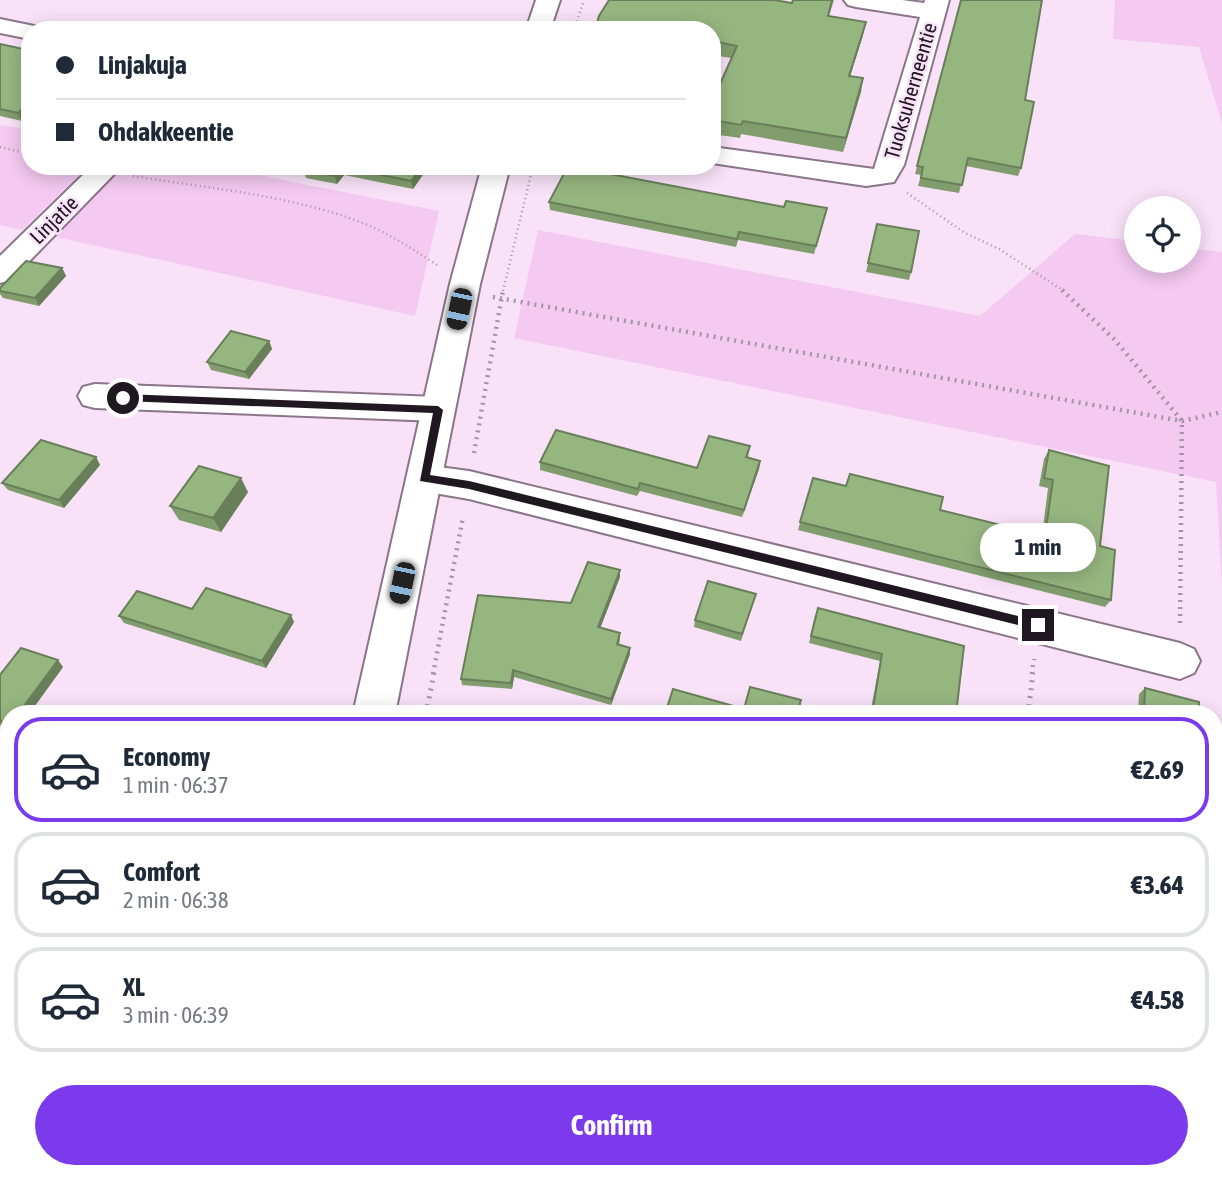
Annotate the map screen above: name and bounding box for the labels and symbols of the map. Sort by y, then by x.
street label: Tuoksuherneentie [879,20,941,162]
street label: Linjatie [24,190,82,248]
car [445,286,474,332]
route start [107,382,139,414]
callout: 1 min [980,524,1096,572]
car [388,560,417,606]
route end [1022,609,1054,641]

